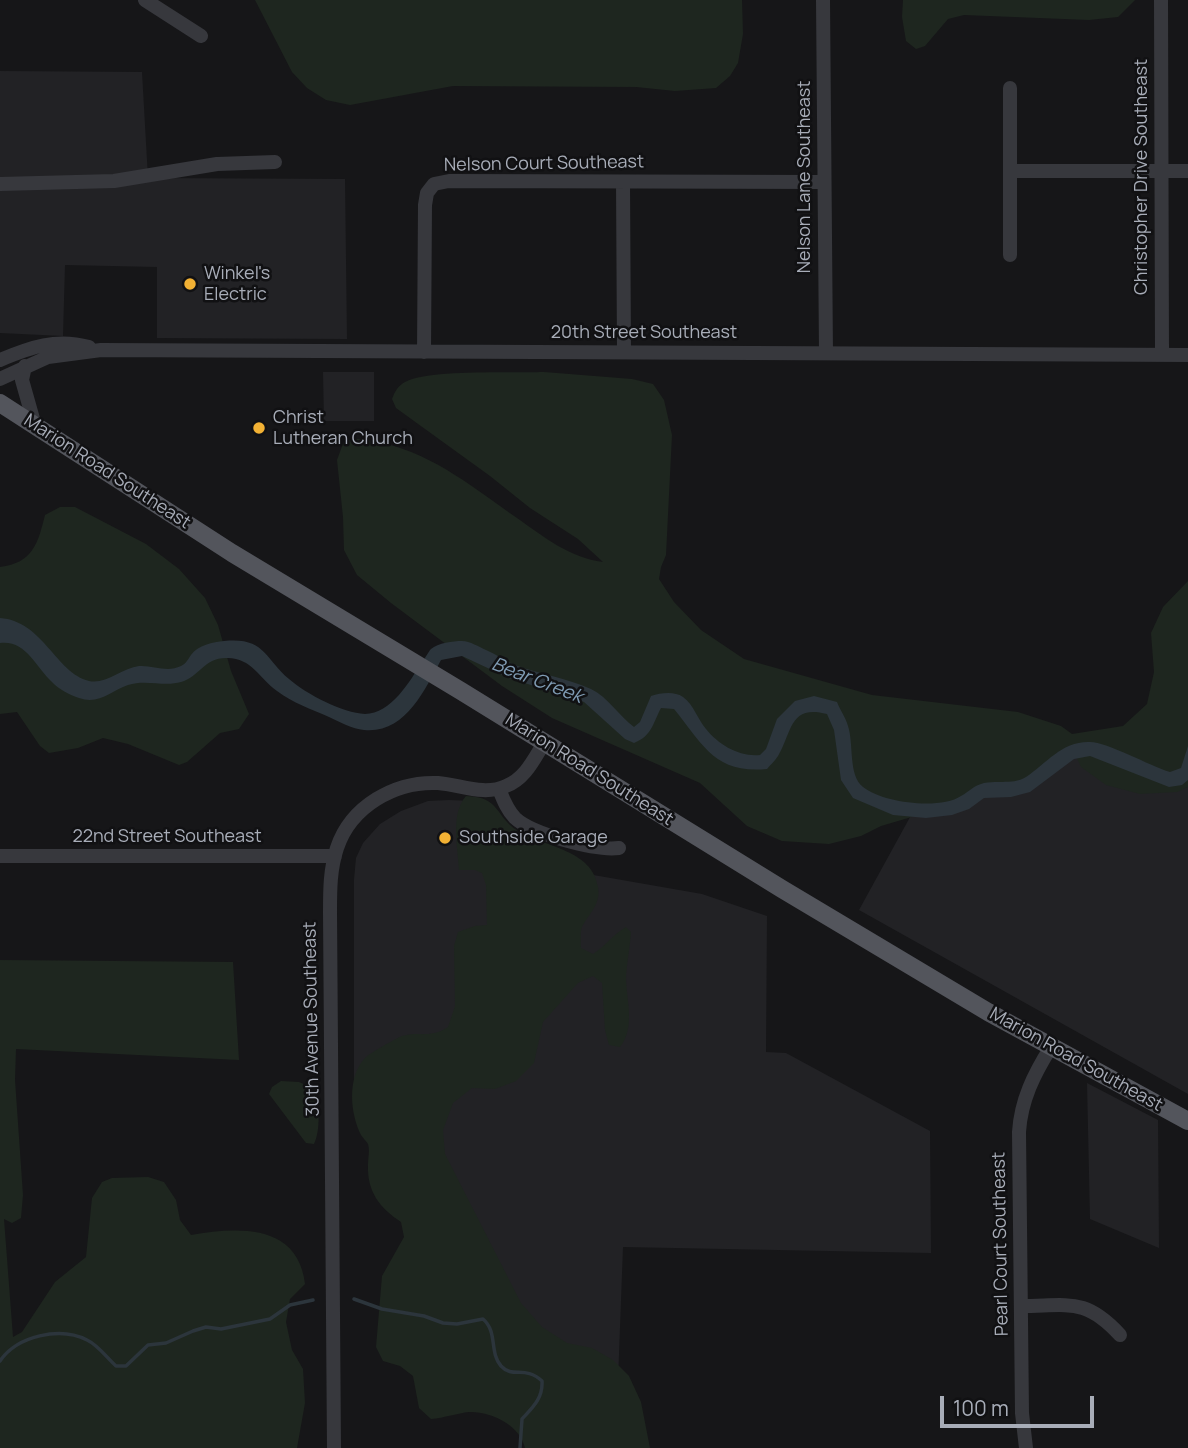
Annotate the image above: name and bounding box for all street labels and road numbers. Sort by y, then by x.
street label: Christopher Drive Southeast [1131,59,1153,295]
street label: Nelson Lane Southeast [794,81,816,273]
street label: Nelson Court Southeast [444,151,644,177]
street label: 20th Street Southeast [551,322,737,344]
street label: Marion Road Southeast [20,410,194,534]
street label: Marion Road Southeast [501,709,677,831]
street label: 22nd Street Southeast [72,826,262,848]
street label: 30th Avenue Southeast [300,921,324,1117]
street label: Marion Road Southeast [986,1003,1166,1117]
street label: Pearl Court Southeast [989,1152,1013,1336]

